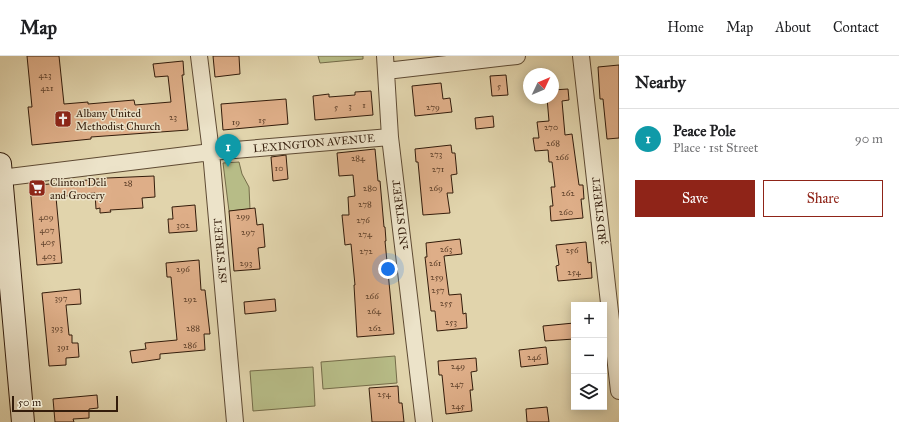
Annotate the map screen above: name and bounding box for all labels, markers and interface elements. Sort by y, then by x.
text: Map [20,16,57,39]
text: Home [667,19,704,36]
text: Map [726,19,753,36]
text: About [775,19,811,36]
text: Contact [833,19,879,36]
north arrow [523,68,559,104]
house number: 423 [38,69,52,80]
text: Nearby [635,72,686,93]
house number: 5 [497,80,502,91]
house number: 421 [40,82,54,93]
house number: 1 [362,99,366,110]
house number: 3 [348,100,352,111]
house number: 5 [334,101,339,112]
house number: 279 [426,101,440,112]
place label: Albany United Methodist Church [75,107,160,133]
church icon: Albany United Methodist Church [53,109,73,129]
house number: 23 [169,111,177,122]
house number: 15 [258,114,267,125]
house number: 19 [232,116,240,127]
house number: 270 [544,121,558,132]
text: Peace Pole [673,122,736,140]
text: 1 [645,131,651,147]
text: 90 m [855,131,883,147]
street label: LEXINGTON AVENUE [253,132,375,155]
pin: 1 [215,134,241,167]
house number: 268 [546,137,560,148]
text: Place · 1st Street [673,140,758,156]
house number: 273 [430,148,443,159]
house number: 266 [555,151,569,162]
house number: 284 [351,152,366,163]
house number: 10 [275,162,283,173]
house number: 271 [432,163,445,174]
place label: Clinton Deli and Grocery [50,176,107,202]
street label: 3RD STREET [589,176,610,245]
house number: 28 [123,177,133,188]
supermarket icon: Clinton Deli and Grocery [27,178,47,198]
street label: 2ND STREET [390,179,411,251]
button: Save [635,180,755,217]
button: Share [763,180,883,217]
house number: 280 [363,182,377,193]
house number: 269 [429,182,443,193]
house number: 262 [561,187,575,198]
house number: 278 [358,198,372,209]
house number: 260 [559,206,573,217]
house number: 299 [236,210,250,221]
house number: 409 [38,211,54,222]
house number: 276 [356,214,370,225]
street label: 1ST STREET [211,217,230,284]
house number: 302 [176,219,190,230]
house number: 407 [39,224,55,235]
house number: 297 [241,226,255,237]
house number: 274 [358,228,373,239]
house number: 405 [41,236,56,247]
house number: 263 [440,243,453,254]
house number: 256 [565,244,579,255]
house number: 272 [359,245,373,256]
house number: 403 [42,250,56,261]
house number: 293 [240,257,253,268]
house number: 261 [429,257,442,268]
your location [378,259,398,279]
house number: 296 [176,263,190,274]
house number: 254 [567,266,582,277]
house number: 259 [430,271,444,282]
house number: 257 [431,284,445,295]
house number: 266 [365,290,379,301]
house number: 397 [54,292,68,303]
house number: 292 [183,293,197,304]
house number: 255 [440,297,453,308]
map controls [571,302,607,410]
button: + [571,302,607,338]
house number: 264 [367,305,382,316]
house number: 253 [445,316,457,327]
house number: 393 [51,322,63,333]
house number: 288 [186,322,200,333]
house number: 262 [368,322,382,333]
button: − [571,338,607,374]
house number: 286 [183,339,197,350]
house number: 391 [57,341,69,352]
house number: 246 [527,351,541,362]
house number: 249 [451,360,465,371]
button: layers [571,374,607,410]
house number: 247 [450,378,464,389]
house number: 254 [377,388,392,399]
scale bar [12,394,118,413]
text: 50 m [18,396,41,409]
house number: 245 [451,400,466,411]

